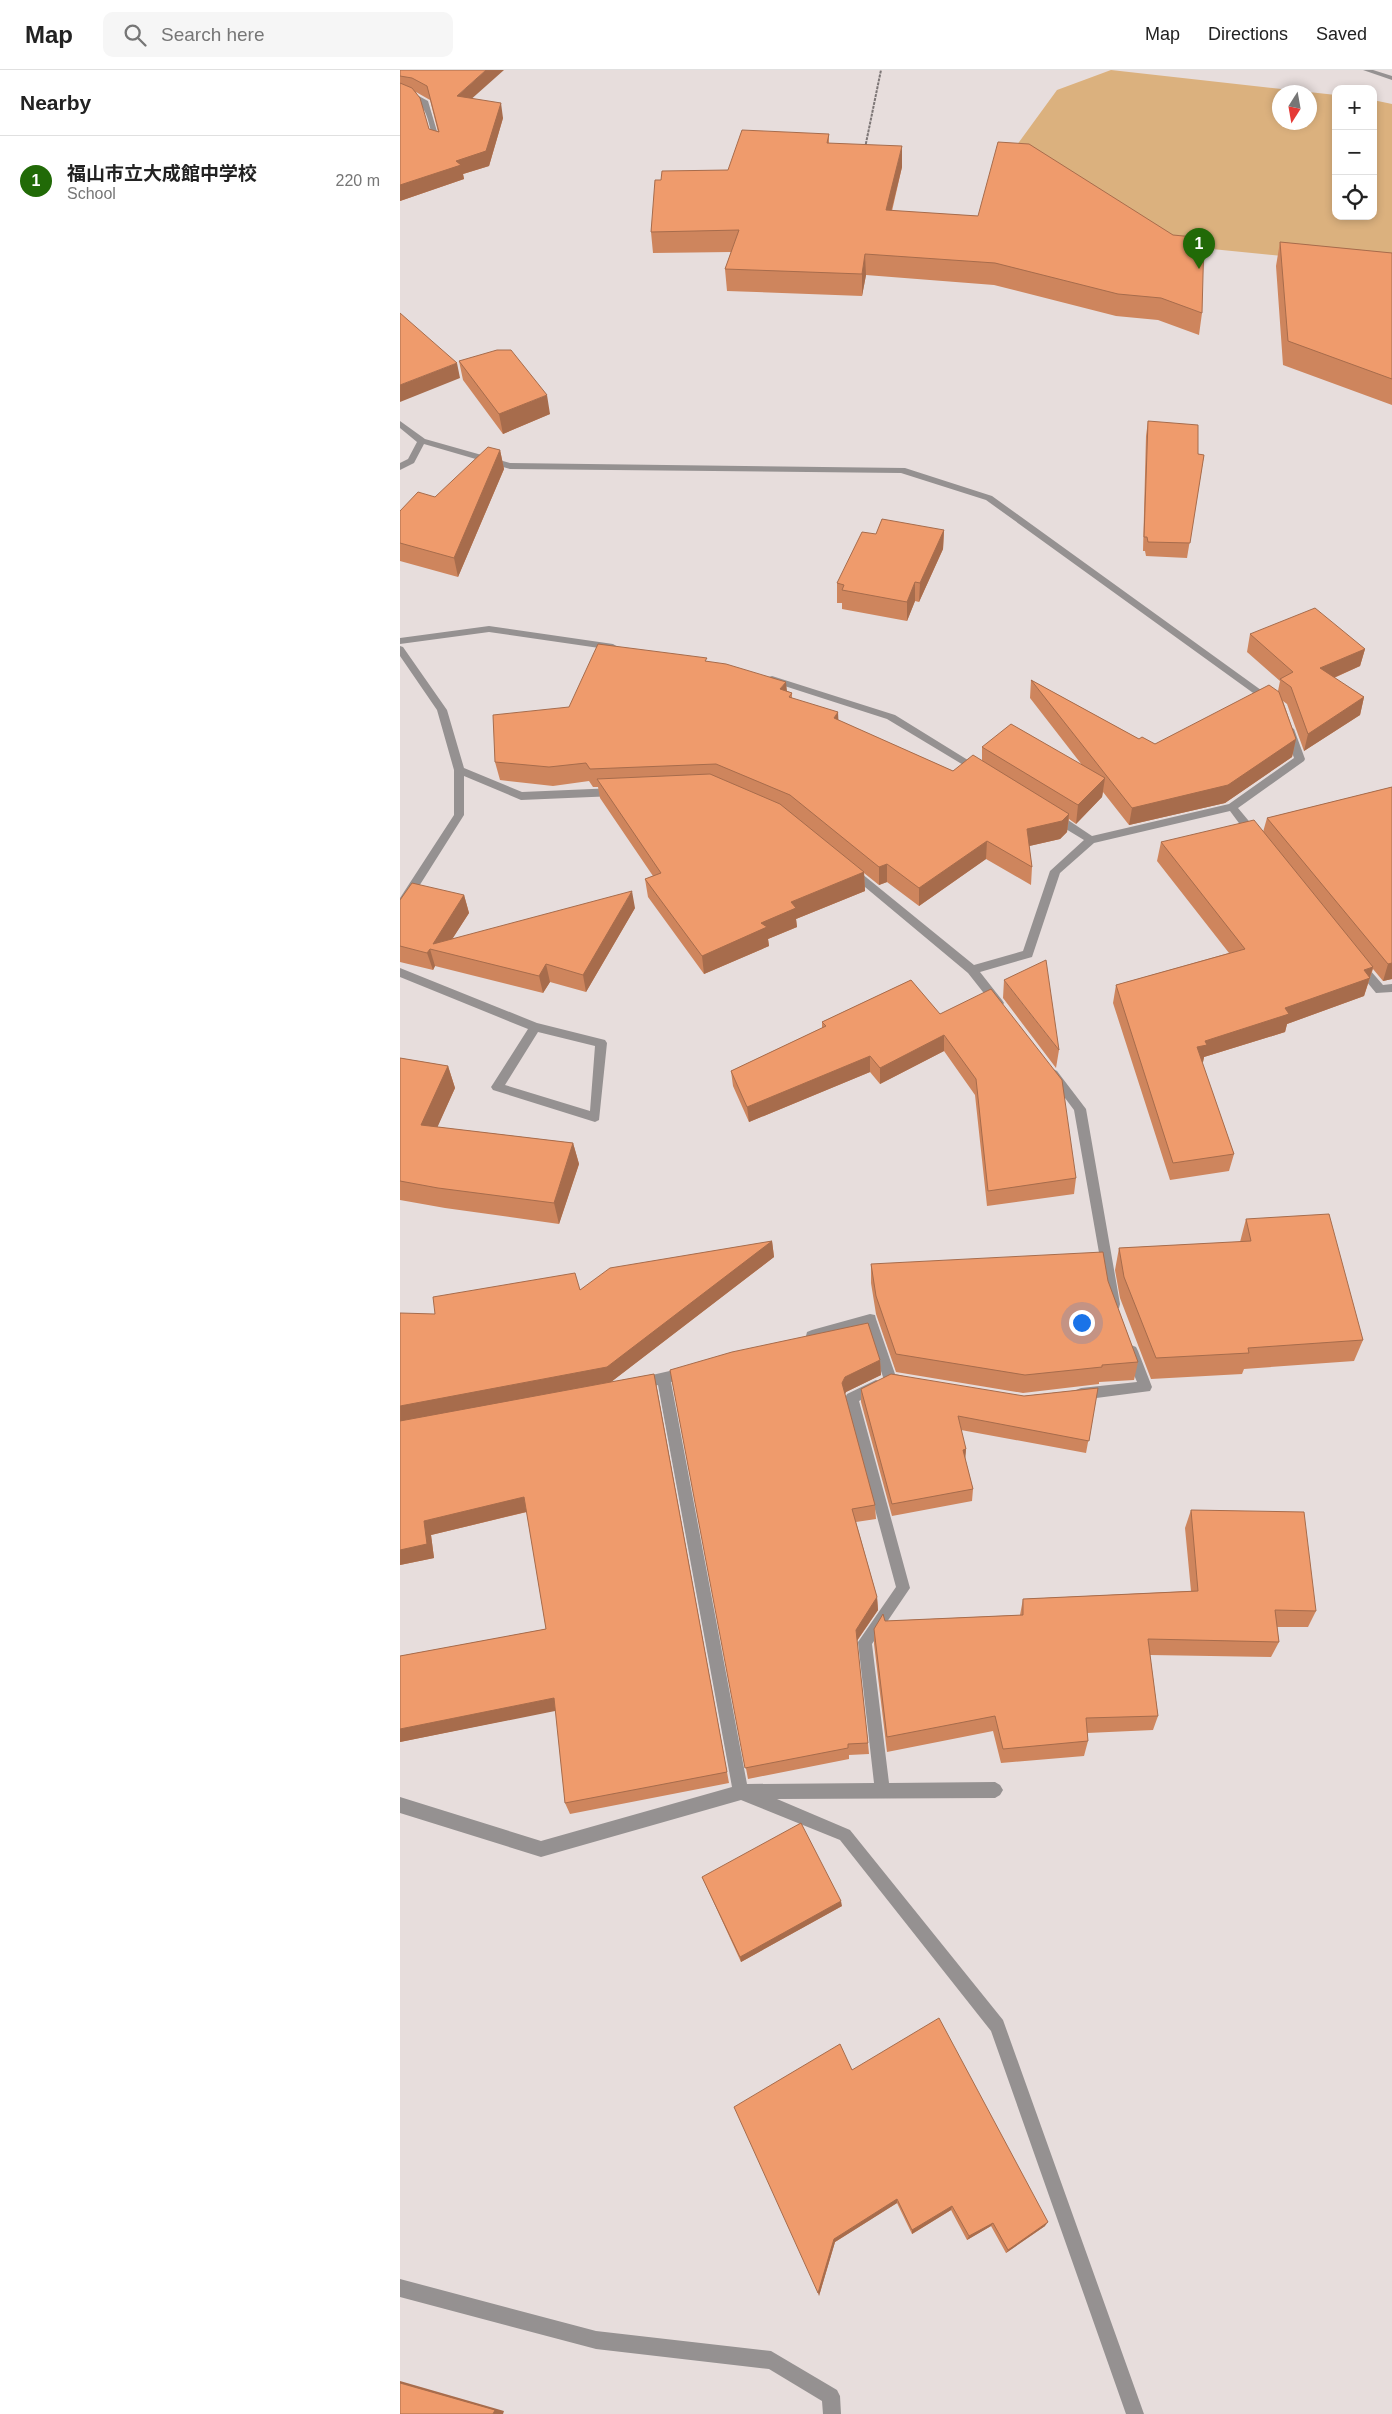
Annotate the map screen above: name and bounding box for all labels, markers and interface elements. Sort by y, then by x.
search box [103,12,453,57]
text: Map [25,21,73,48]
icon: search [121,21,149,49]
text: Search here [161,24,265,45]
text: Map [1145,24,1180,44]
text: Directions [1208,24,1288,44]
text: Saved [1316,24,1367,44]
north arrow [1272,85,1317,130]
map controls [1332,85,1377,220]
button: + [1332,85,1377,130]
text: Nearby [20,91,91,114]
button: − [1332,130,1377,175]
text: 福山市立大成館中学校 [67,163,257,184]
text: 1 [32,172,40,189]
text: 220 m [336,172,380,189]
button: locate [1332,175,1377,220]
text: School [67,185,116,202]
pin: 1 [1183,228,1215,269]
your location [1069,1310,1095,1336]

